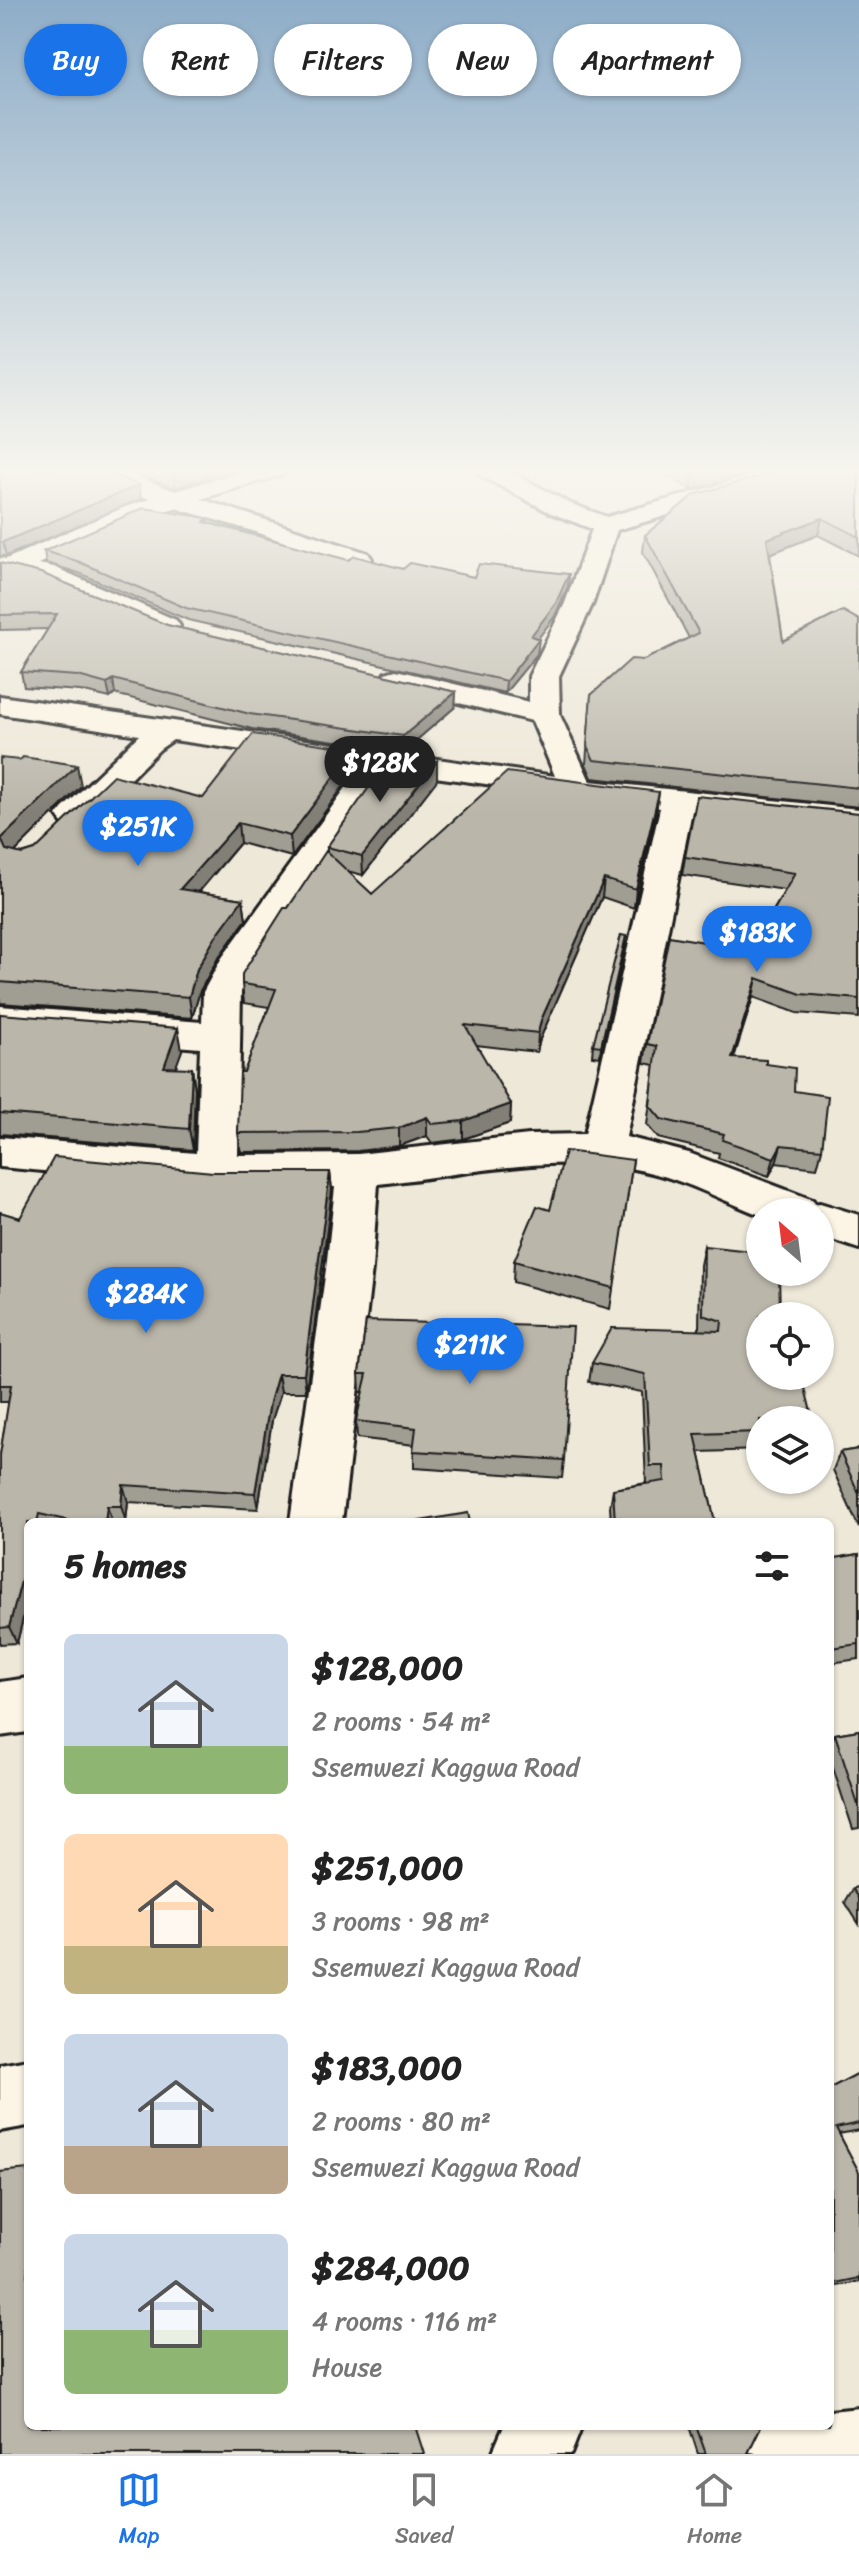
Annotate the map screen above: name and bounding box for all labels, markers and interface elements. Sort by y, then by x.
chip: Buy [24,24,127,96]
chip: Rent [143,24,258,96]
chip: Filters [274,24,412,96]
chip: New [428,24,537,96]
chip: Apartment [553,24,741,96]
pin: $128K [324,736,436,804]
text: $128K [342,739,418,785]
pin: $251K [82,800,194,868]
text: $251K [100,803,176,849]
pin: $183K [701,906,813,974]
text: $183K [720,909,794,955]
north arrow [746,1198,834,1286]
map controls [746,1198,834,1494]
pin: $284K [90,1267,202,1335]
text: $284K [106,1270,186,1316]
button: locate [746,1302,834,1390]
pin: $211K [414,1318,526,1386]
text: $211K [435,1321,505,1367]
button: layers [746,1406,834,1494]
text: 5 homes [64,1536,186,1596]
icon: filters [750,1544,794,1588]
text: $128,000 [312,1638,463,1698]
icon: home [128,1666,224,1762]
text: 2 rooms · 54 m² [312,1698,491,1744]
text: Ssemwezi Kaggwa Road [312,1744,580,1790]
text: $251,000 [312,1838,463,1898]
icon: home [128,1866,224,1962]
text: 3 rooms · 98 m² [312,1898,490,1944]
text: Ssemwezi Kaggwa Road [312,1944,580,1990]
text: $183,000 [312,2038,462,2098]
icon: home [128,2066,224,2162]
text: 2 rooms · 80 m² [312,2098,491,2144]
text: Ssemwezi Kaggwa Road [312,2144,580,2190]
text: $284,000 [312,2238,470,2298]
icon: home [128,2266,224,2362]
text: 4 rooms · 116 m² [312,2298,497,2344]
text: House [312,2344,382,2390]
tab: Map [117,2468,161,2555]
tab: Saved [395,2468,453,2555]
tab: Home [687,2468,742,2555]

